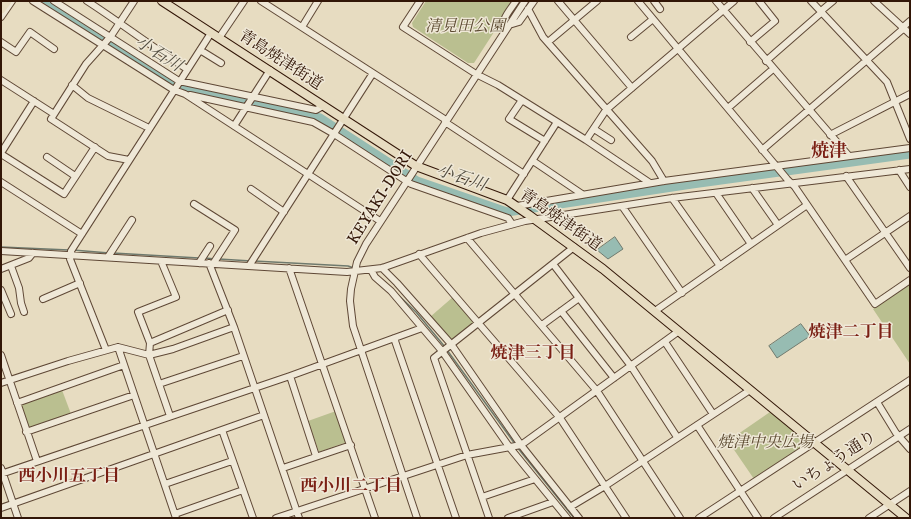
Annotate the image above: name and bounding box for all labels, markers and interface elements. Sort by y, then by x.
park label: 清見田公園 [425,18,505,38]
street label: 青島焼津街道 [235,27,325,95]
water label: 小石川 [131,33,185,77]
district label: 焼津 [811,141,847,163]
street label: KEYAKI-DORI [344,147,418,249]
water label: 小石川 [434,161,488,197]
street label: 青島焼津街道 [515,186,605,256]
district label: 焼津二丁目 [809,323,893,343]
district label: 焼津三丁目 [491,344,575,364]
street label: いちょう通り [790,428,880,496]
park label: 焼津中央広場 [717,434,813,454]
district label: 西小川五丁目 [18,467,120,487]
district label: 西小川二丁目 [300,477,402,497]

